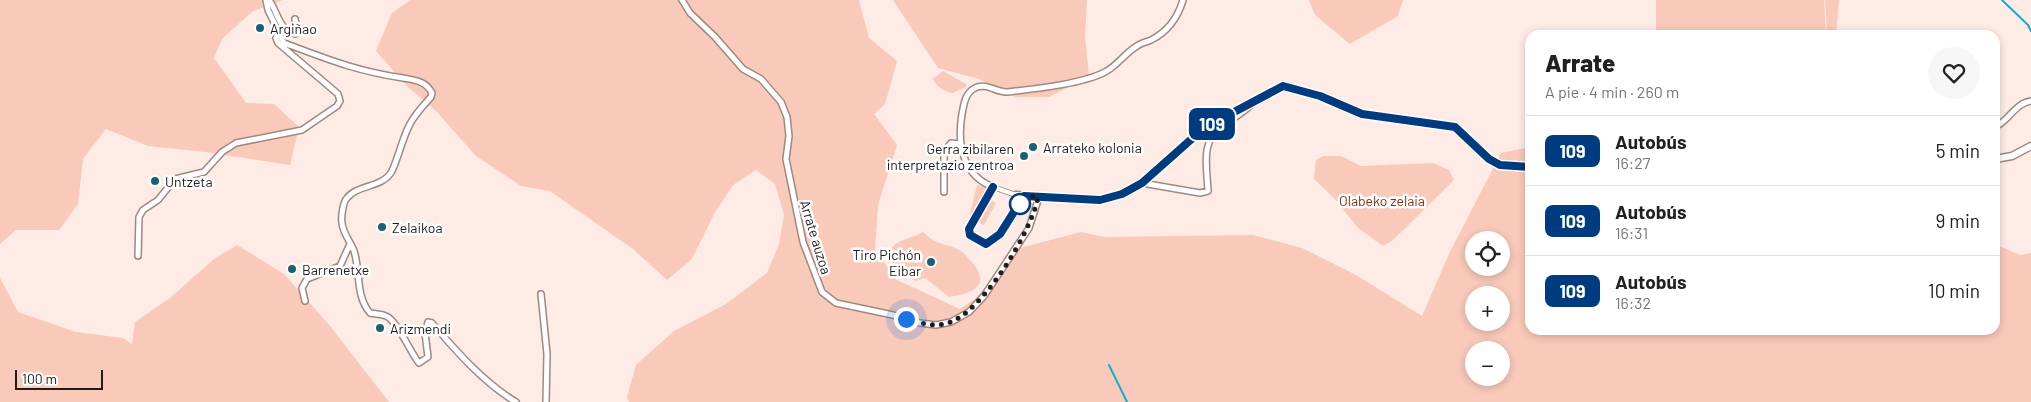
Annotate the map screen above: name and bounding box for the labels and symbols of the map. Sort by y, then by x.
place label: Argiñao [270,20,317,37]
marker: Argiñao [254,22,266,34]
line badge: 109 [1183,108,1241,140]
place label: Arrateko kolonia [1043,139,1142,156]
place label: Gerra zibilaren interpretazio zentroa [887,140,1014,173]
marker: Arrateko kolonia [1027,141,1039,153]
marker: Gerra zibilaren interpretazio zentroa [1018,150,1030,162]
place label: Untzeta [165,173,213,190]
marker: Untzeta [149,175,161,187]
park label: Olabeko zelaia [1339,192,1425,209]
unlabelled marker [1009,193,1031,215]
street label: Arrate auzoa [797,198,835,276]
place label: Zelaikoa [392,219,443,236]
marker: Zelaikoa [376,221,388,233]
place label: Tiro Pichón Eibar [853,246,921,279]
marker: Tiro Pichón Eibar [925,256,937,268]
place label: Barrenetxe [302,261,369,278]
marker: Barrenetxe [286,263,298,275]
your location [894,307,919,332]
place label: Arizmendi [390,320,451,337]
marker: Arizmendi [374,322,386,334]
scale bar [15,367,102,390]

